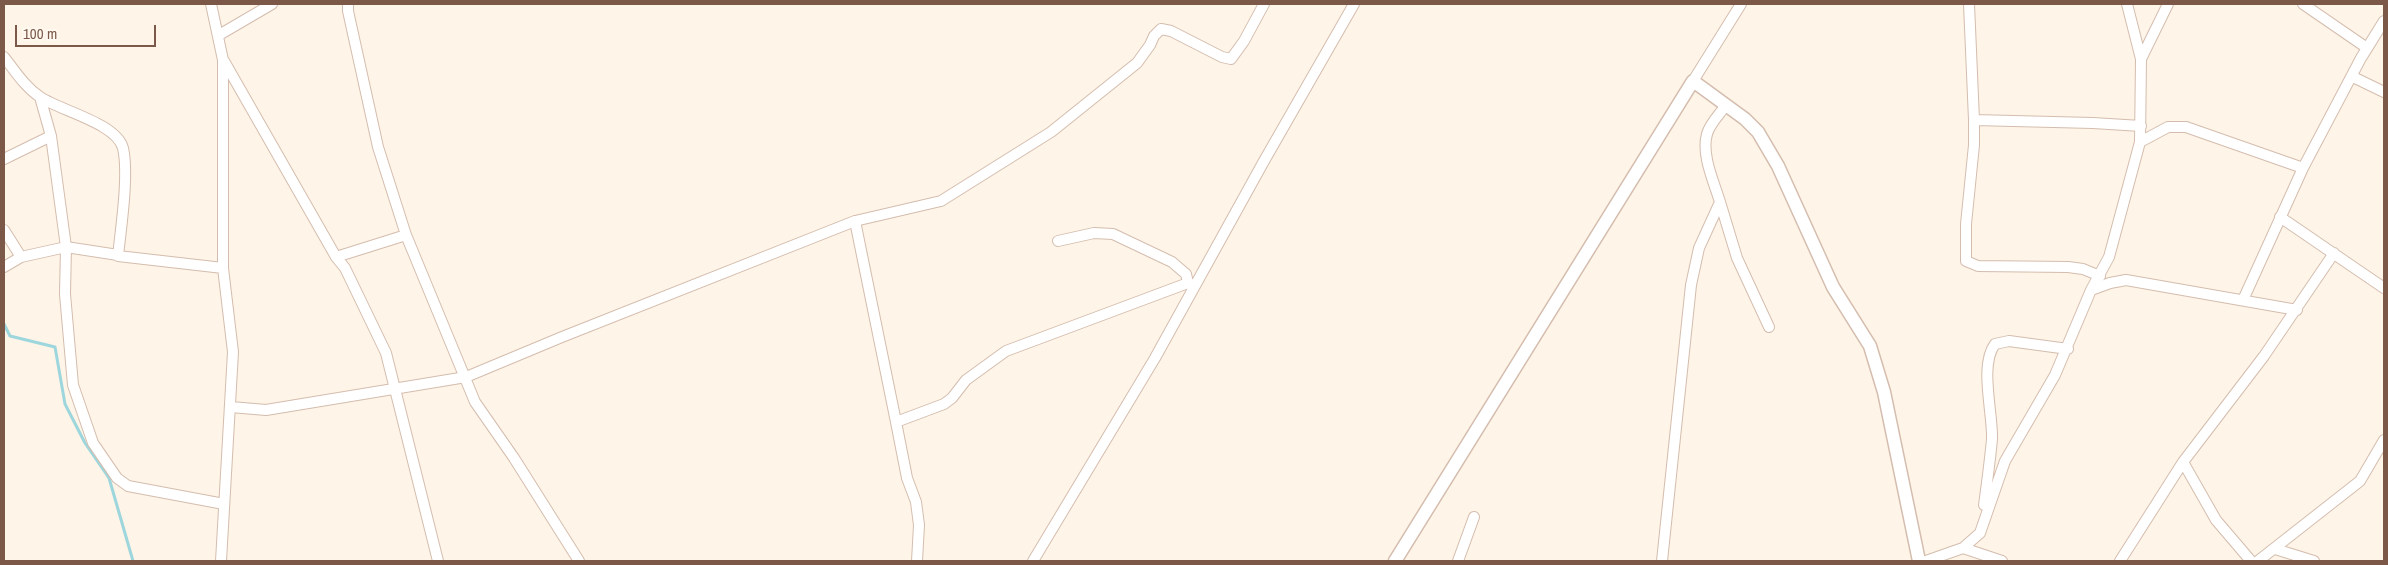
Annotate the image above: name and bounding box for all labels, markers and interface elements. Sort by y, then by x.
scale bar [18,15,159,47]
text: 100 m [23,23,57,44]

